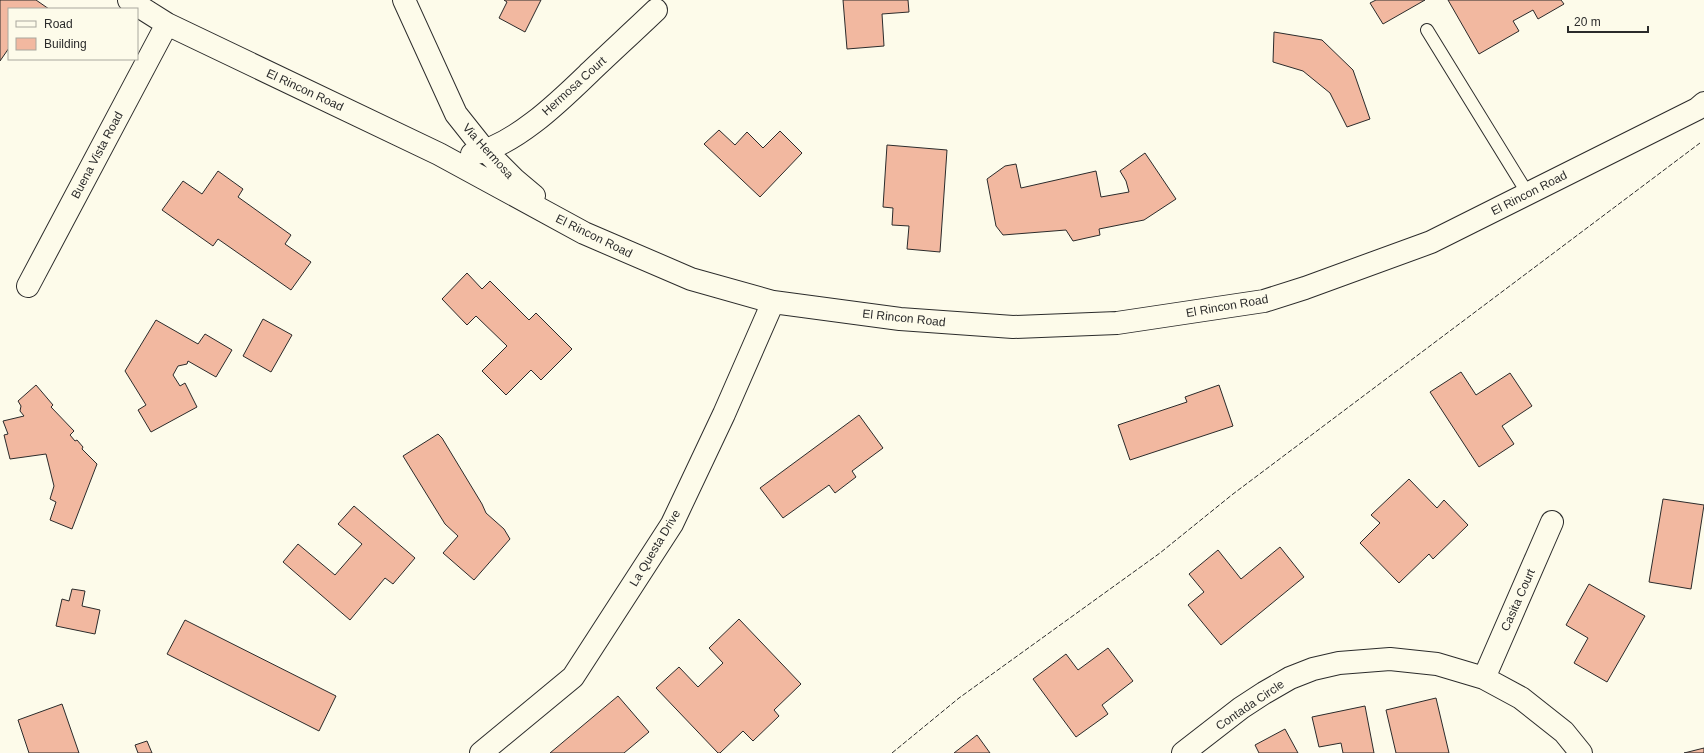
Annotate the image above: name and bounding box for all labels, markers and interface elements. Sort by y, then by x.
legend [8,8,138,60]
scale bar [1568,8,1648,34]
text: 20 m [1574,15,1601,29]
text: Road [44,17,73,31]
text: Building [44,37,87,51]
street label: Hermosa Court [539,53,609,118]
street label: El Rincon Road [264,66,346,114]
street label: Buena Vista Road [68,109,126,201]
street label: Via Hermosa [460,121,517,182]
street label: El Rincon Road [1489,168,1569,218]
street label: El Rincon Road [553,211,635,261]
street label: El Rincon Road [1185,292,1269,320]
street label: El Rincon Road [862,307,946,329]
street label: La Questa Drive [627,507,683,589]
street label: Casita Court [1498,566,1538,633]
street label: Contada Circle [1213,677,1287,733]

